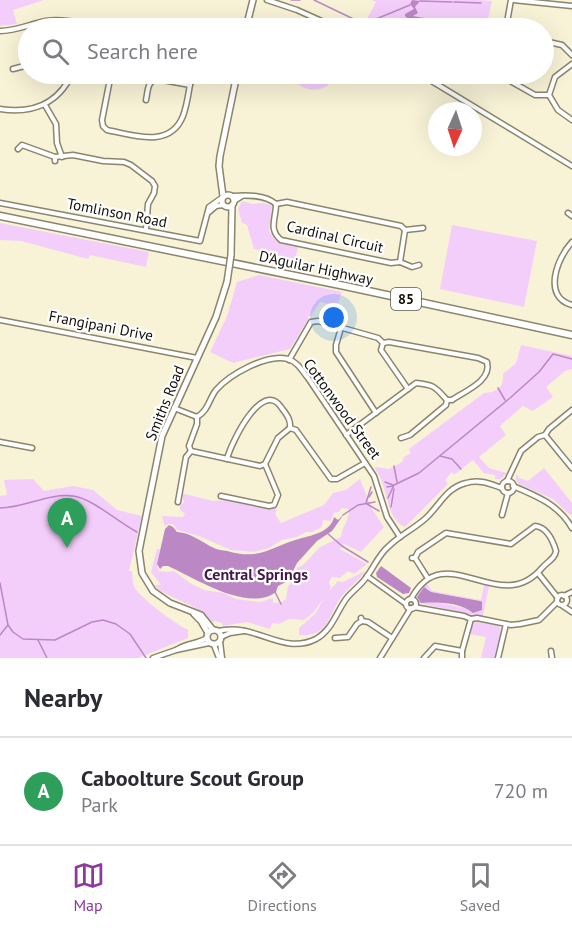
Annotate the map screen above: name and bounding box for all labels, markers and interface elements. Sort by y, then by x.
search box [18,18,554,84]
icon: search [39,35,72,68]
text: Search here [87,37,198,65]
north arrow [428,102,482,156]
street label: Tomlinson Road [65,193,169,232]
street label: Cardinal Circuit [285,216,385,257]
street label: D'Aguilar Highway [257,246,375,289]
road number: 85 [391,288,421,310]
your location [319,303,348,332]
street label: Frangipani Drive [47,306,155,345]
street label: Cottonwood Street [300,355,385,463]
street label: Smiths Road [141,362,188,443]
pin: A [48,498,86,548]
district label: Central Springs [204,564,308,584]
text: Nearby [24,681,102,714]
text: Caboolture Scout Group [81,764,304,792]
text: A [37,778,50,804]
text: 720 m [494,778,548,804]
text: Park [81,792,118,818]
tab: Map [72,859,105,915]
tab: Directions [248,859,317,915]
tab: Saved [460,859,500,915]

